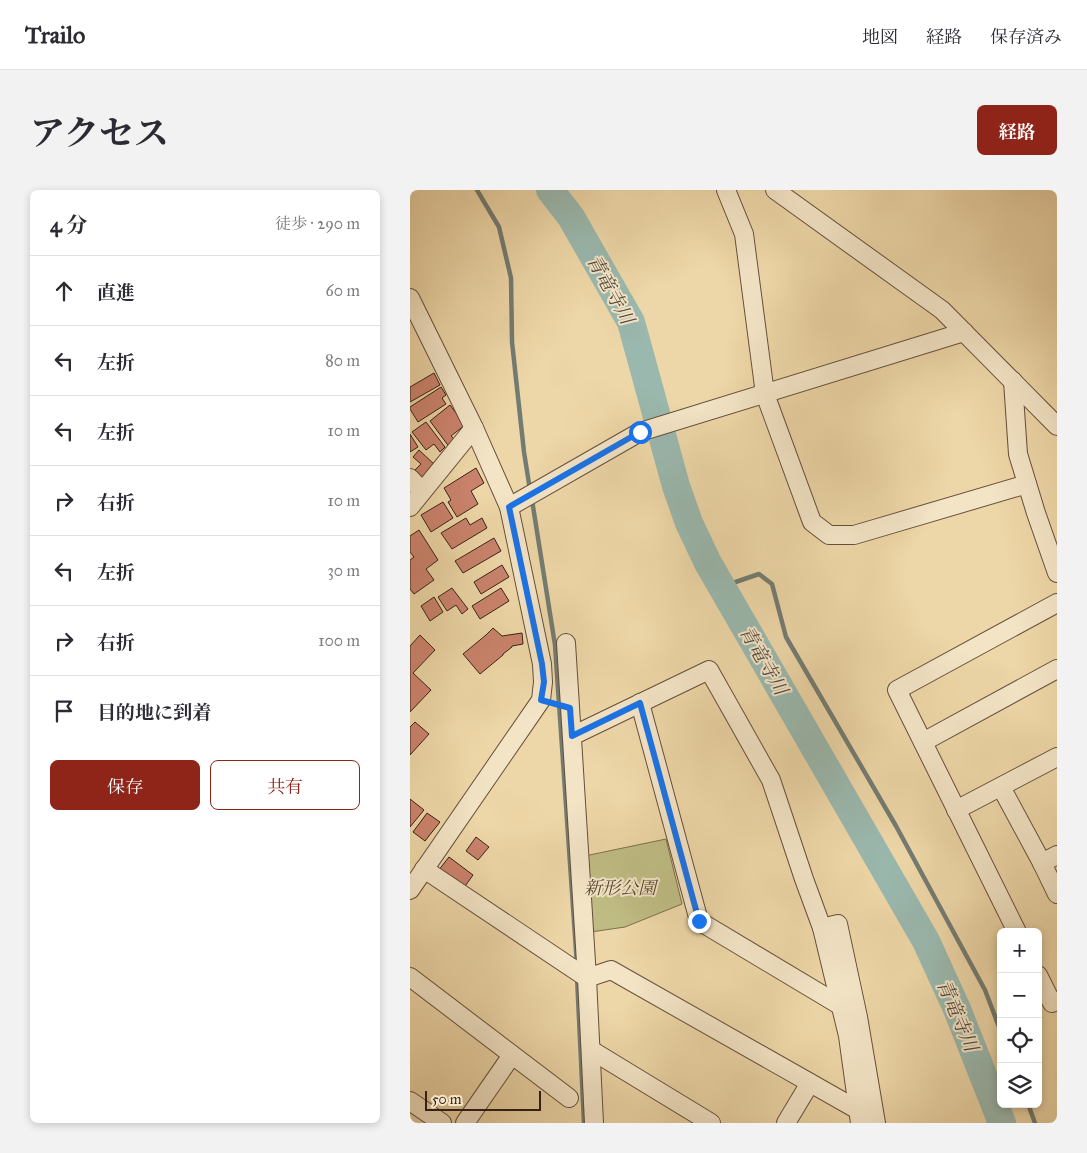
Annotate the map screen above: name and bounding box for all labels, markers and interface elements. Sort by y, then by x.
text: Trailo [25,20,85,50]
text: 地図 [862,26,898,48]
text: 経路 [926,26,962,48]
text: 保存済み [990,26,1062,48]
button: 経路 [977,105,1057,155]
text: アクセス [30,112,169,155]
text: 4 分 [50,212,87,238]
text: 徒歩 · 290 m [275,214,360,233]
water label: 青竜寺川 [582,250,640,330]
icon: ahead [50,277,78,305]
text: 直進 [97,281,135,304]
text: 60 m [326,281,360,300]
icon: left [50,347,78,375]
text: 左折 [97,351,135,374]
text: 80 m [325,351,360,370]
icon: left [50,417,78,445]
text: 左折 [97,421,135,444]
text: 10 m [328,421,360,440]
route start [629,421,652,444]
icon: right [50,487,78,515]
text: 右折 [97,491,135,514]
text: 10 m [328,491,360,510]
icon: left [50,557,78,585]
text: 左折 [97,561,135,584]
text: 30 m [327,561,360,580]
water label: 青竜寺川 [735,622,794,701]
icon: right [50,627,78,655]
text: 右折 [97,631,135,654]
text: 100 m [318,631,360,650]
icon: arrive [50,697,78,725]
text: 目的地に到着 [97,701,211,724]
button: 保存 [50,760,200,810]
button: 共有 [210,760,360,810]
park label: 新形公園 [584,877,659,899]
route end [688,910,711,933]
map controls [997,928,1042,1108]
button: + [997,928,1042,973]
button: − [997,973,1042,1018]
water label: 青竜寺川 [932,976,984,1057]
button: locate [997,1018,1042,1063]
button: layers [997,1063,1042,1108]
scale bar [425,1088,541,1111]
text: 50 m [432,1091,461,1108]

